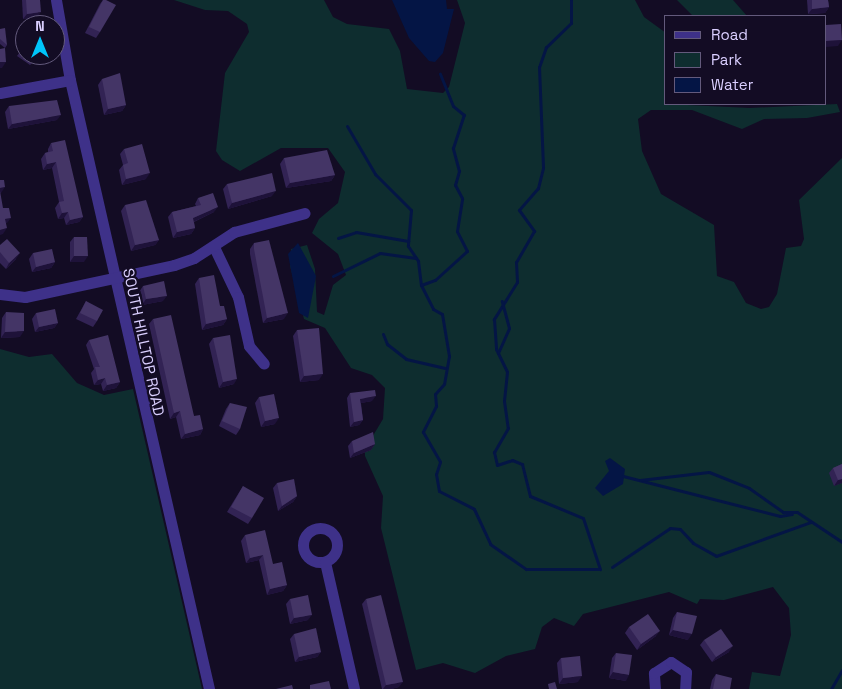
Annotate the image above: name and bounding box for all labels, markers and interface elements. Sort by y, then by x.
north arrow [15,15,65,65]
legend [664,15,827,105]
text: N [35,17,45,35]
text: Road [711,25,748,44]
text: Park [711,50,742,69]
text: Water [711,75,753,94]
street label: SOUTH HILLTOP ROAD [120,267,168,417]

